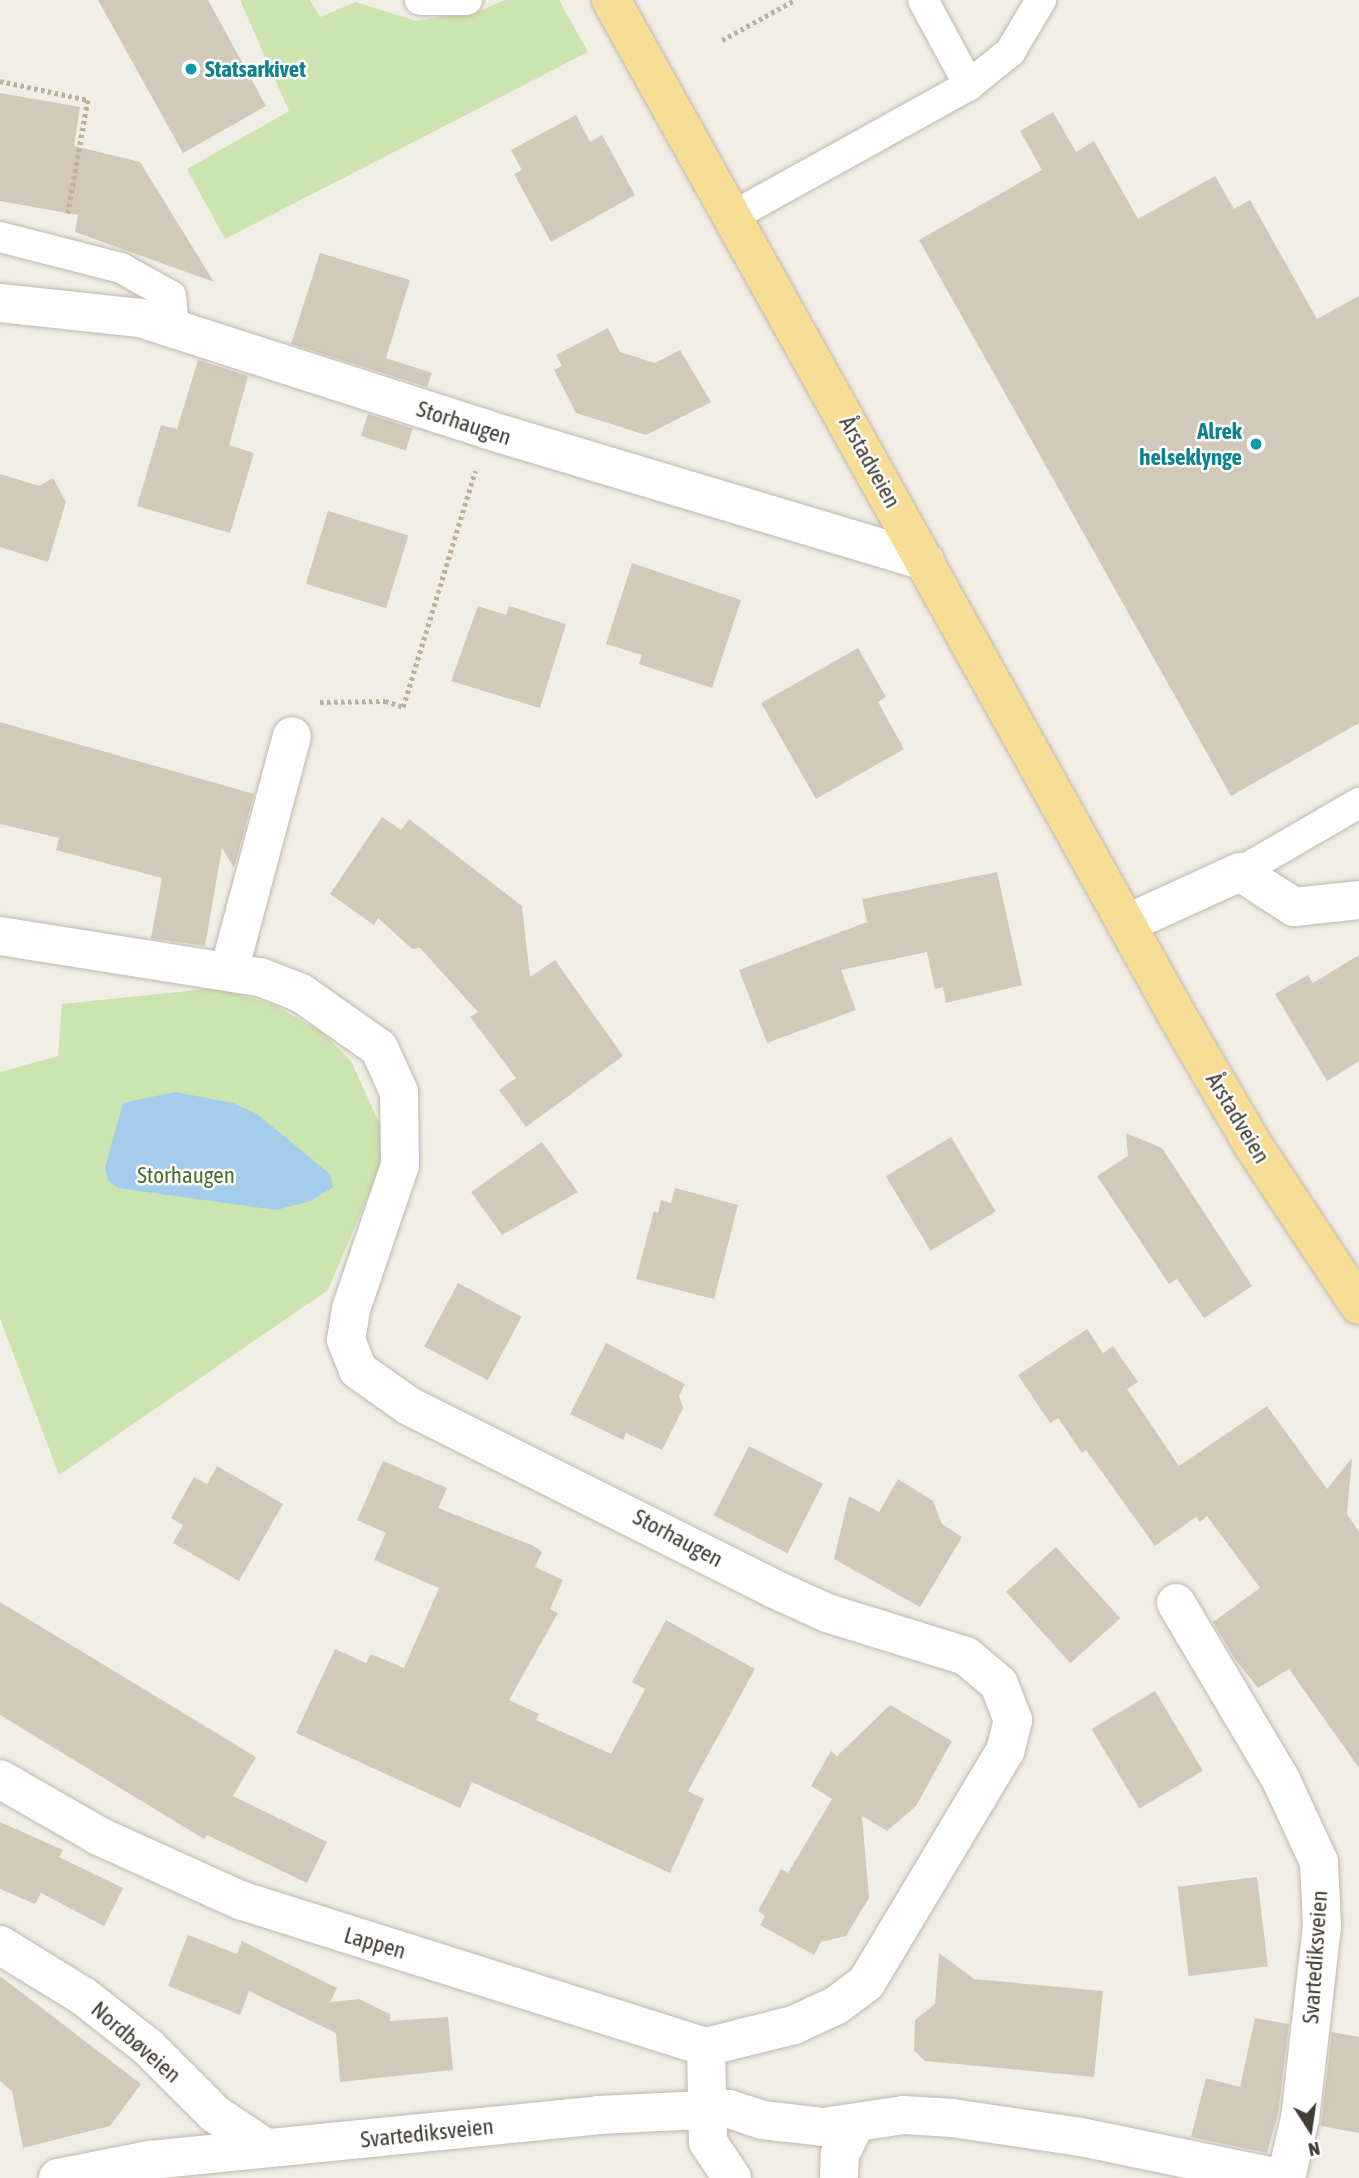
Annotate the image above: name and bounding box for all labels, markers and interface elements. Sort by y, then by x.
place label: Statsarkivet [205,55,306,83]
marker: Statsarkivet [183,61,199,77]
street label: Storhaugen [413,395,515,451]
street label: Årstadveien [833,411,907,513]
place label: Alrek helseklynge [1139,417,1242,471]
marker: Alrek helseklynge [1248,436,1264,452]
street label: Årstadveien [1200,1068,1276,1168]
park label: Storhaugen [137,1161,235,1189]
street label: Storhaugen [628,1503,728,1573]
street label: Svartediksveien [1297,1889,1333,2025]
street label: Lappen [341,1921,409,1965]
street label: Nordbøveien [85,1995,187,2089]
north arrow [1275,2094,1345,2164]
street label: Svartediksveien [359,2112,495,2154]
text: N [1307,2138,1322,2161]

